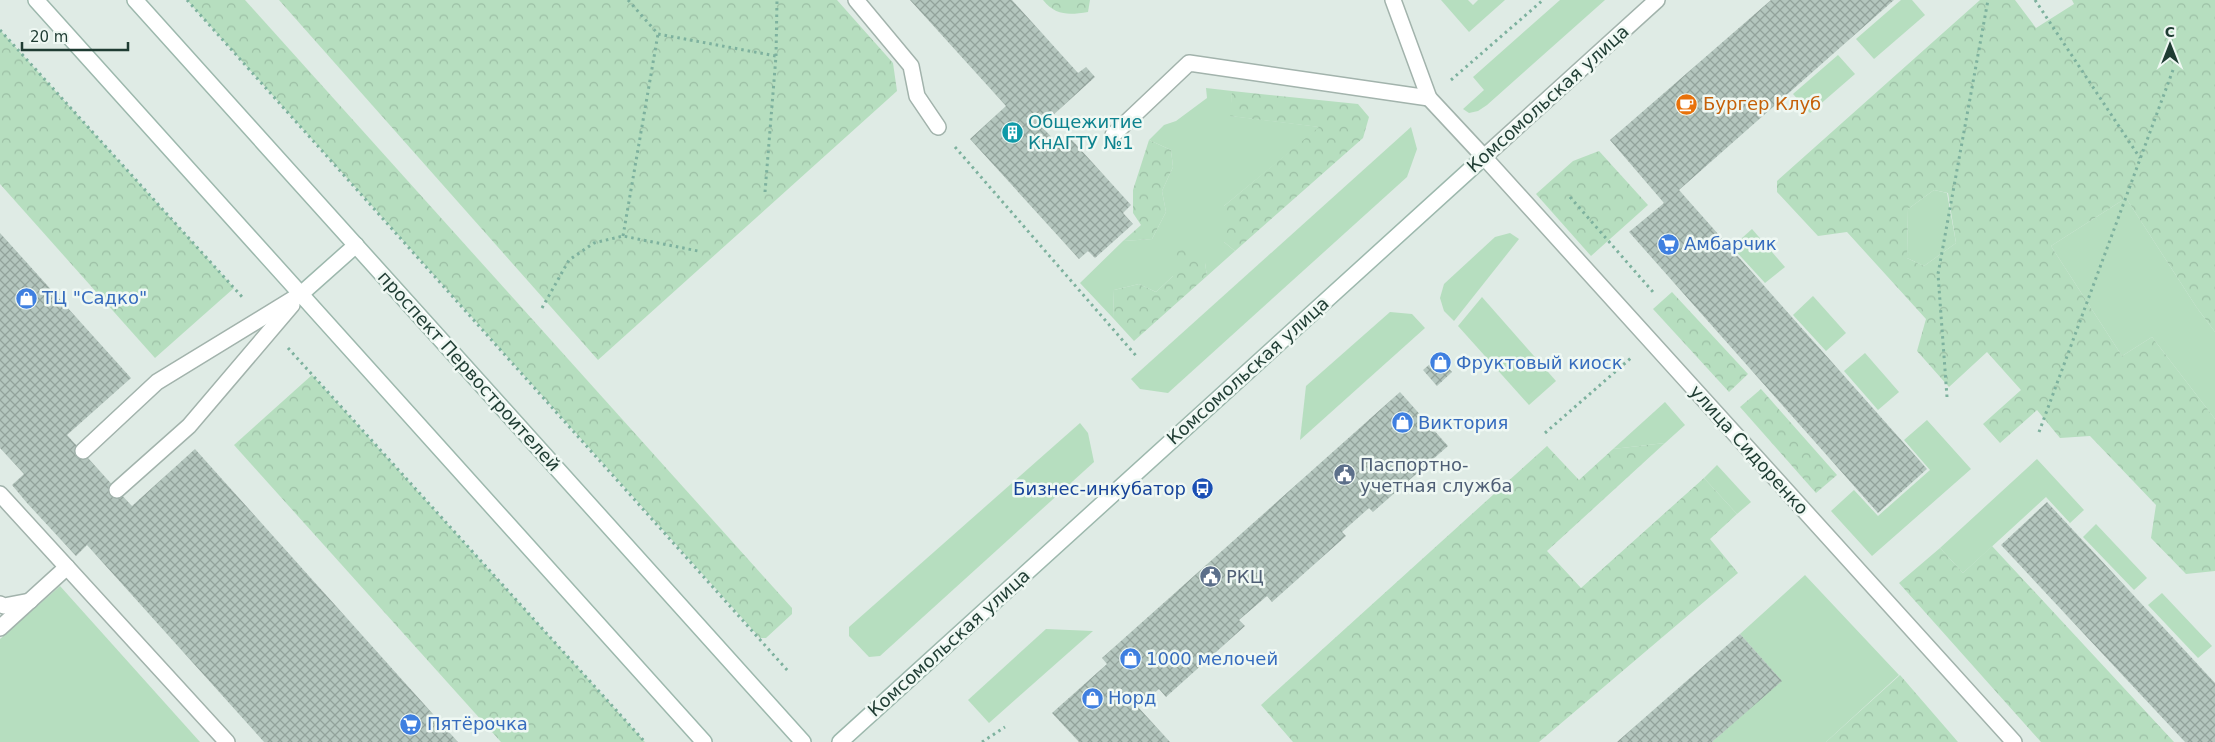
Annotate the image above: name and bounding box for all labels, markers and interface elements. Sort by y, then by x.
scale bar [22,20,129,52]
street label: Комсомольская улица [1462,20,1633,177]
north arrow [2145,20,2195,70]
text: С [2165,24,2175,40]
text: 20 m [30,28,68,46]
cafe icon: Бургер Клуб [1675,92,1699,116]
place label: Бургер Клуб [1703,93,1821,114]
place label: Общежитие КнАГТУ №1 [1028,111,1142,153]
building icon: Общежитие КнАГТУ №1 [1000,120,1024,144]
supermarket icon: Амбарчик [1656,232,1680,256]
place label: Амбарчик [1684,233,1777,254]
street label: проспект Первостроителей [374,266,565,475]
shop icon: ТЦ "Садко" [14,286,38,310]
place label: ТЦ "Садко" [41,287,147,308]
street label: Комсомольская улица [1162,292,1333,449]
shop icon: Фруктовый киоск [1428,351,1452,375]
place label: Фруктовый киоск [1456,352,1623,373]
street label: улица Сидоренко [1686,381,1813,519]
shop icon: Виктория [1390,411,1414,435]
place label: Виктория [1418,412,1508,433]
place label: Паспортно- учетная служба [1360,454,1513,496]
public building icon: Паспортно- учетная служба [1332,463,1356,487]
bus stop icon: Бизнес-инкубатор [1190,477,1214,501]
place label: Бизнес-инкубатор [1013,478,1186,499]
street label: Комсомольская улица [863,564,1034,721]
public building icon: РКЦ [1198,565,1222,589]
place label: РКЦ [1226,566,1264,587]
shop icon: 1000 мелочей [1118,647,1142,671]
place label: 1000 мелочей [1146,648,1278,669]
shop icon: Норд [1080,686,1104,710]
place label: Норд [1108,687,1156,708]
supermarket icon: Пятёрочка [399,712,423,736]
place label: Пятёрочка [427,713,528,734]

